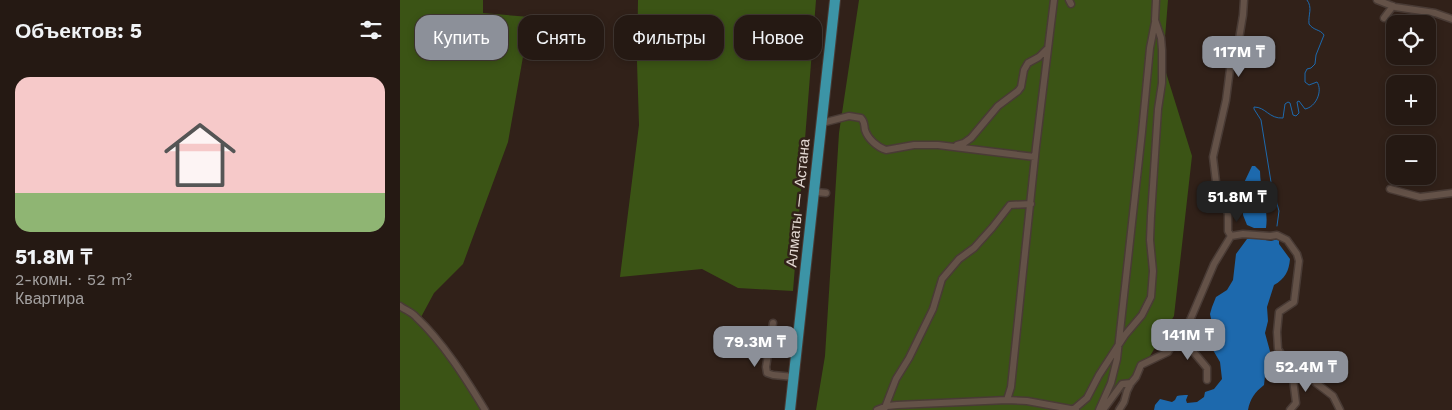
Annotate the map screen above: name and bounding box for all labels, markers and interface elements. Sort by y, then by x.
chip: Купить [415,15,508,60]
chip: Снять [518,15,604,60]
chip: Фильтры [614,15,724,60]
chip: Новое [734,15,822,60]
map controls [1386,15,1436,185]
button: locate [1386,15,1436,65]
icon: filters [357,16,385,44]
text: Объектов: 5 [15,18,142,43]
pin: 117M ₸ [1198,36,1280,78]
text: 117M ₸ [1213,42,1265,61]
button: + [1386,75,1436,125]
icon: home [155,110,245,200]
button: − [1386,135,1436,185]
street label: Алматы — Астана [782,137,814,268]
pin: 51.8M ₸ [1191,180,1283,223]
text: 51.8M ₸ [1208,187,1266,206]
text: 51.8M ₸ [15,244,92,269]
text: 2-комн. · 52 m² [15,270,132,289]
text: Квартира [15,289,84,308]
pin: 141M ₸ [1147,318,1229,361]
text: 141M ₸ [1162,325,1214,344]
pin: 79.3M ₸ [709,326,801,368]
text: 79.3M ₸ [724,332,786,351]
pin: 52.4M ₸ [1260,350,1352,393]
text: 52.4M ₸ [1275,357,1337,376]

